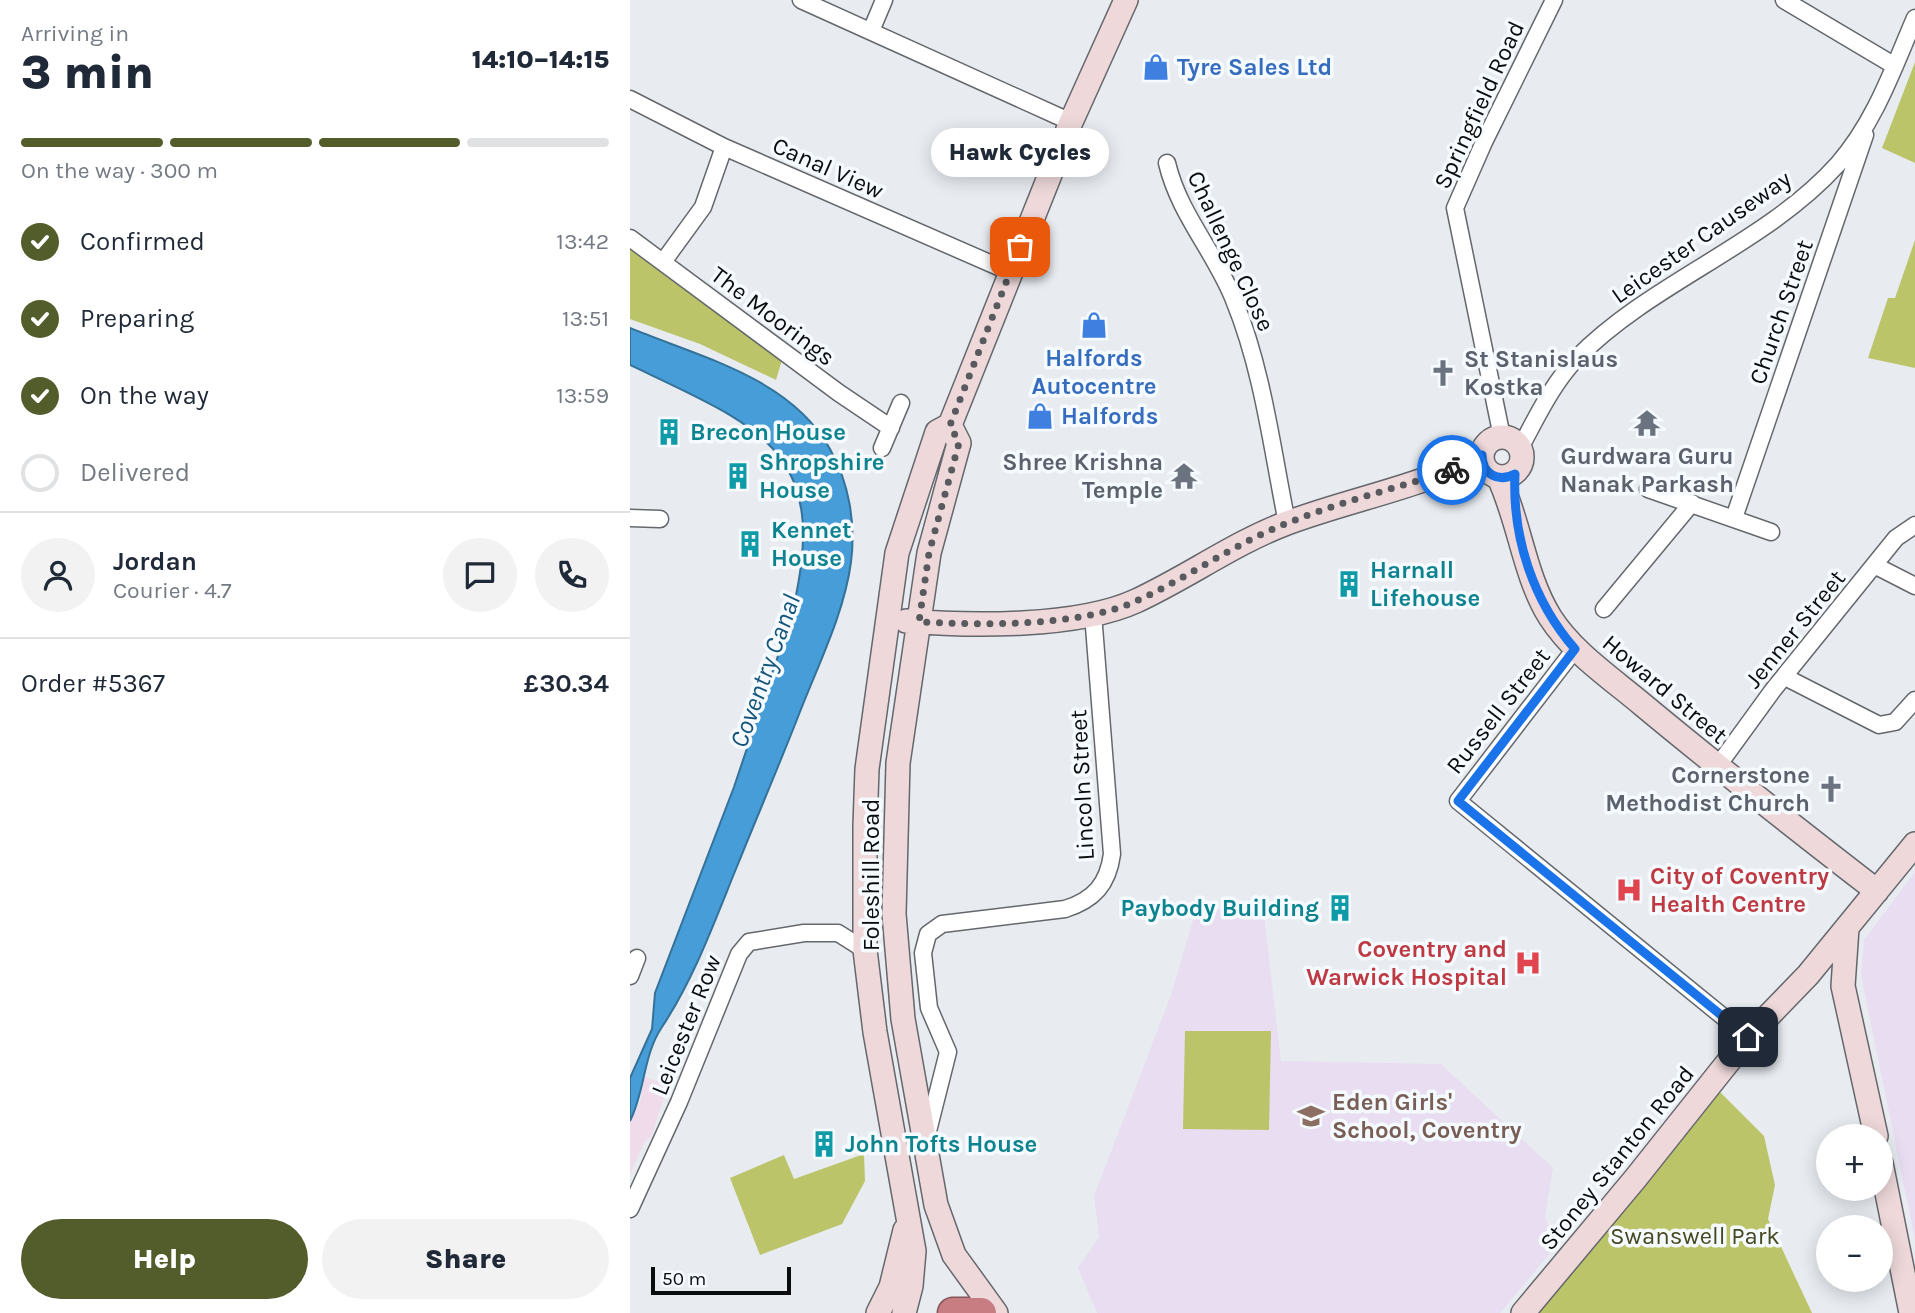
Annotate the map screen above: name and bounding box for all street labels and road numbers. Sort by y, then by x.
street label: Springfield Road [1428,17,1530,193]
street label: Canal View [768,131,888,205]
street label: Leicester Causeway [1606,164,1796,310]
street label: Challenge Close [1182,166,1280,336]
street label: Church Street [1743,236,1819,388]
street label: The Moorings [706,260,840,372]
street label: Jenner Street [1739,564,1851,694]
street label: Howard Street [1597,629,1733,749]
street label: Russell Street [1440,643,1556,779]
street label: Lincoln Street [1064,709,1100,861]
street label: Foleshill Road [857,799,885,951]
street label: Leicester Row [645,951,727,1099]
street label: Stoney Stanton Road [1534,1060,1700,1256]

